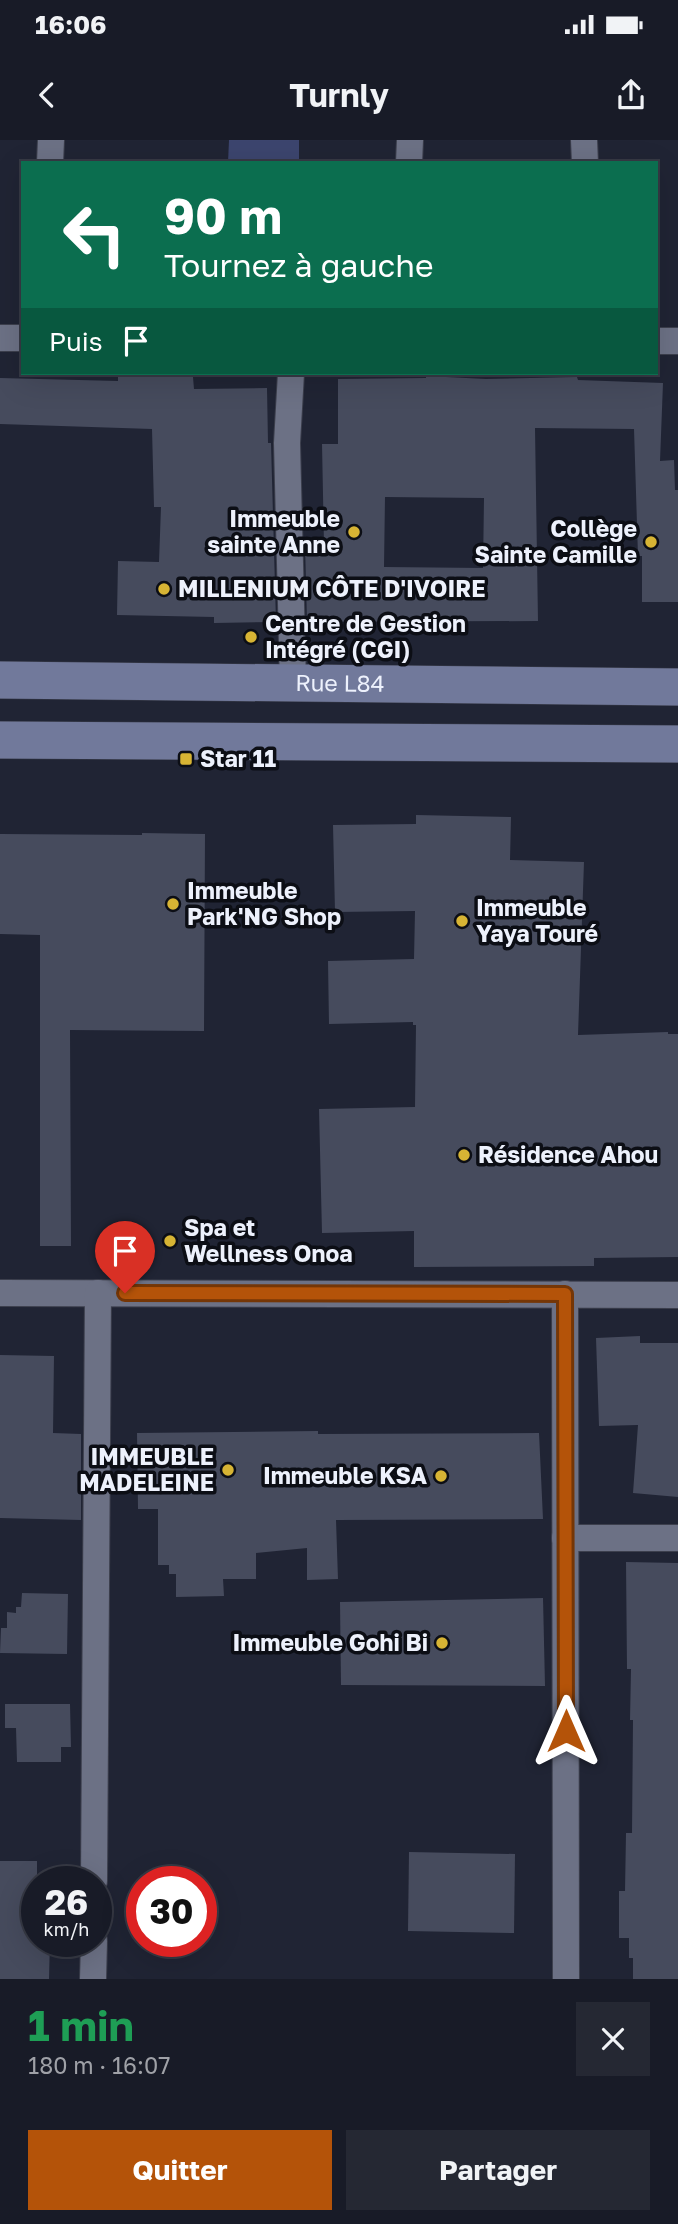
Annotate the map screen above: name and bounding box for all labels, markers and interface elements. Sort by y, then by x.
text: 16:06 [35,9,107,40]
icon: back [28,76,66,114]
text: Turnly [289,76,389,114]
icon: share [612,76,650,114]
text: 90 m [164,186,282,245]
icon: left [49,189,140,280]
text: Tournez à gauche [164,246,433,284]
icon: arrive [117,322,155,360]
text: Puis [49,326,103,357]
place label: Immeuble sainte Anne [207,504,340,558]
place label: Collège Sainte Camille [475,514,637,568]
marker: Immeuble sainte Anne [346,524,362,540]
marker: Collège Sainte Camille [643,534,659,550]
place label: MILLENIUM CÔTE D'IVOIRE [178,574,486,602]
marker: MILLENIUM CÔTE D'IVOIRE [156,581,172,597]
place label: Centre de Gestion Intégré (CGI) [265,609,466,663]
marker: Centre de Gestion Intégré (CGI) [243,629,259,645]
street label: Rue L84 [295,668,385,697]
place label: Star 11 [200,744,276,772]
marker: Star 11 [178,751,194,767]
place label: Immeuble Park'NG Shop [187,876,341,930]
place label: Immeuble Yaya Touré [476,893,598,947]
marker: Immeuble Park'NG Shop [165,896,181,912]
marker: Immeuble Yaya Touré [454,913,470,929]
place label: Résidence Ahou [478,1140,658,1168]
marker: Résidence Ahou [456,1147,472,1163]
place label: Spa et Wellness Onoa [184,1213,353,1267]
pin [95,1221,155,1293]
icon: arrive [106,1232,144,1270]
marker: Spa et Wellness Onoa [162,1233,178,1249]
place label: IMMEUBLE MADELEINE [79,1442,214,1496]
place label: Immeuble KSA [263,1461,428,1489]
marker: IMMEUBLE MADELEINE [220,1462,236,1478]
marker: Immeuble KSA [433,1468,449,1484]
place label: Immeuble Gohi Bi [232,1628,428,1656]
marker: Immeuble Gohi Bi [434,1635,450,1651]
position arrow [529,1694,603,1768]
speed limit sign: 30 [126,1866,217,1957]
text: 26 [45,1881,88,1923]
text: km/h [44,1918,89,1940]
text: 1 min [28,2000,134,2050]
button: close [576,2002,650,2076]
text: 180 m · 16:07 [28,2051,170,2079]
button: Quitter [28,2130,332,2210]
button: Partager [346,2130,650,2210]

